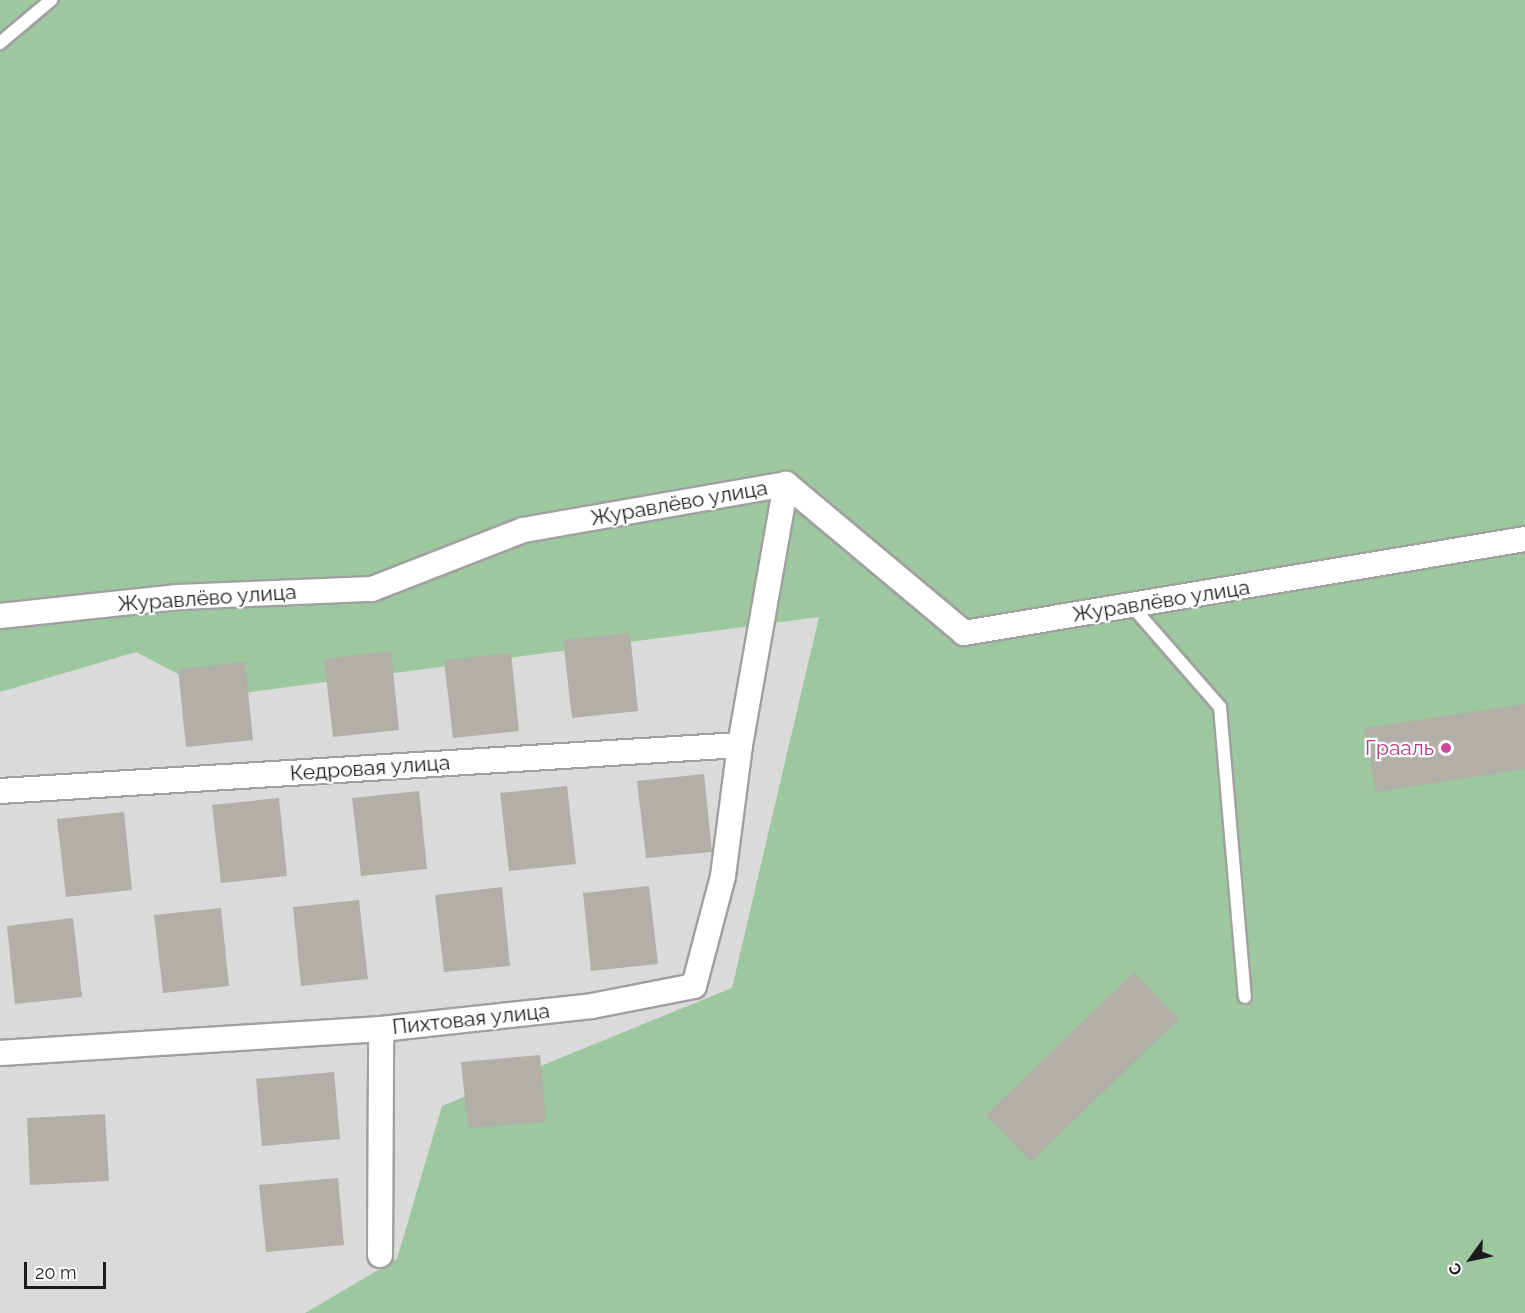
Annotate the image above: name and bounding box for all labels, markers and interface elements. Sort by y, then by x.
street label: Журавлёво улица [588,475,770,531]
street label: Журавлёво улица [1070,574,1252,628]
street label: Журавлёво улица [116,579,298,617]
place label: Грааль [1365,735,1434,761]
marker: Грааль [1439,741,1453,755]
street label: Кедровая улица [289,750,451,786]
street label: Пихтовая улица [391,998,551,1040]
north arrow [1441,1229,1501,1289]
scale bar [27,1250,110,1288]
text: С [1445,1259,1466,1279]
text: 20 m [35,1262,77,1283]

